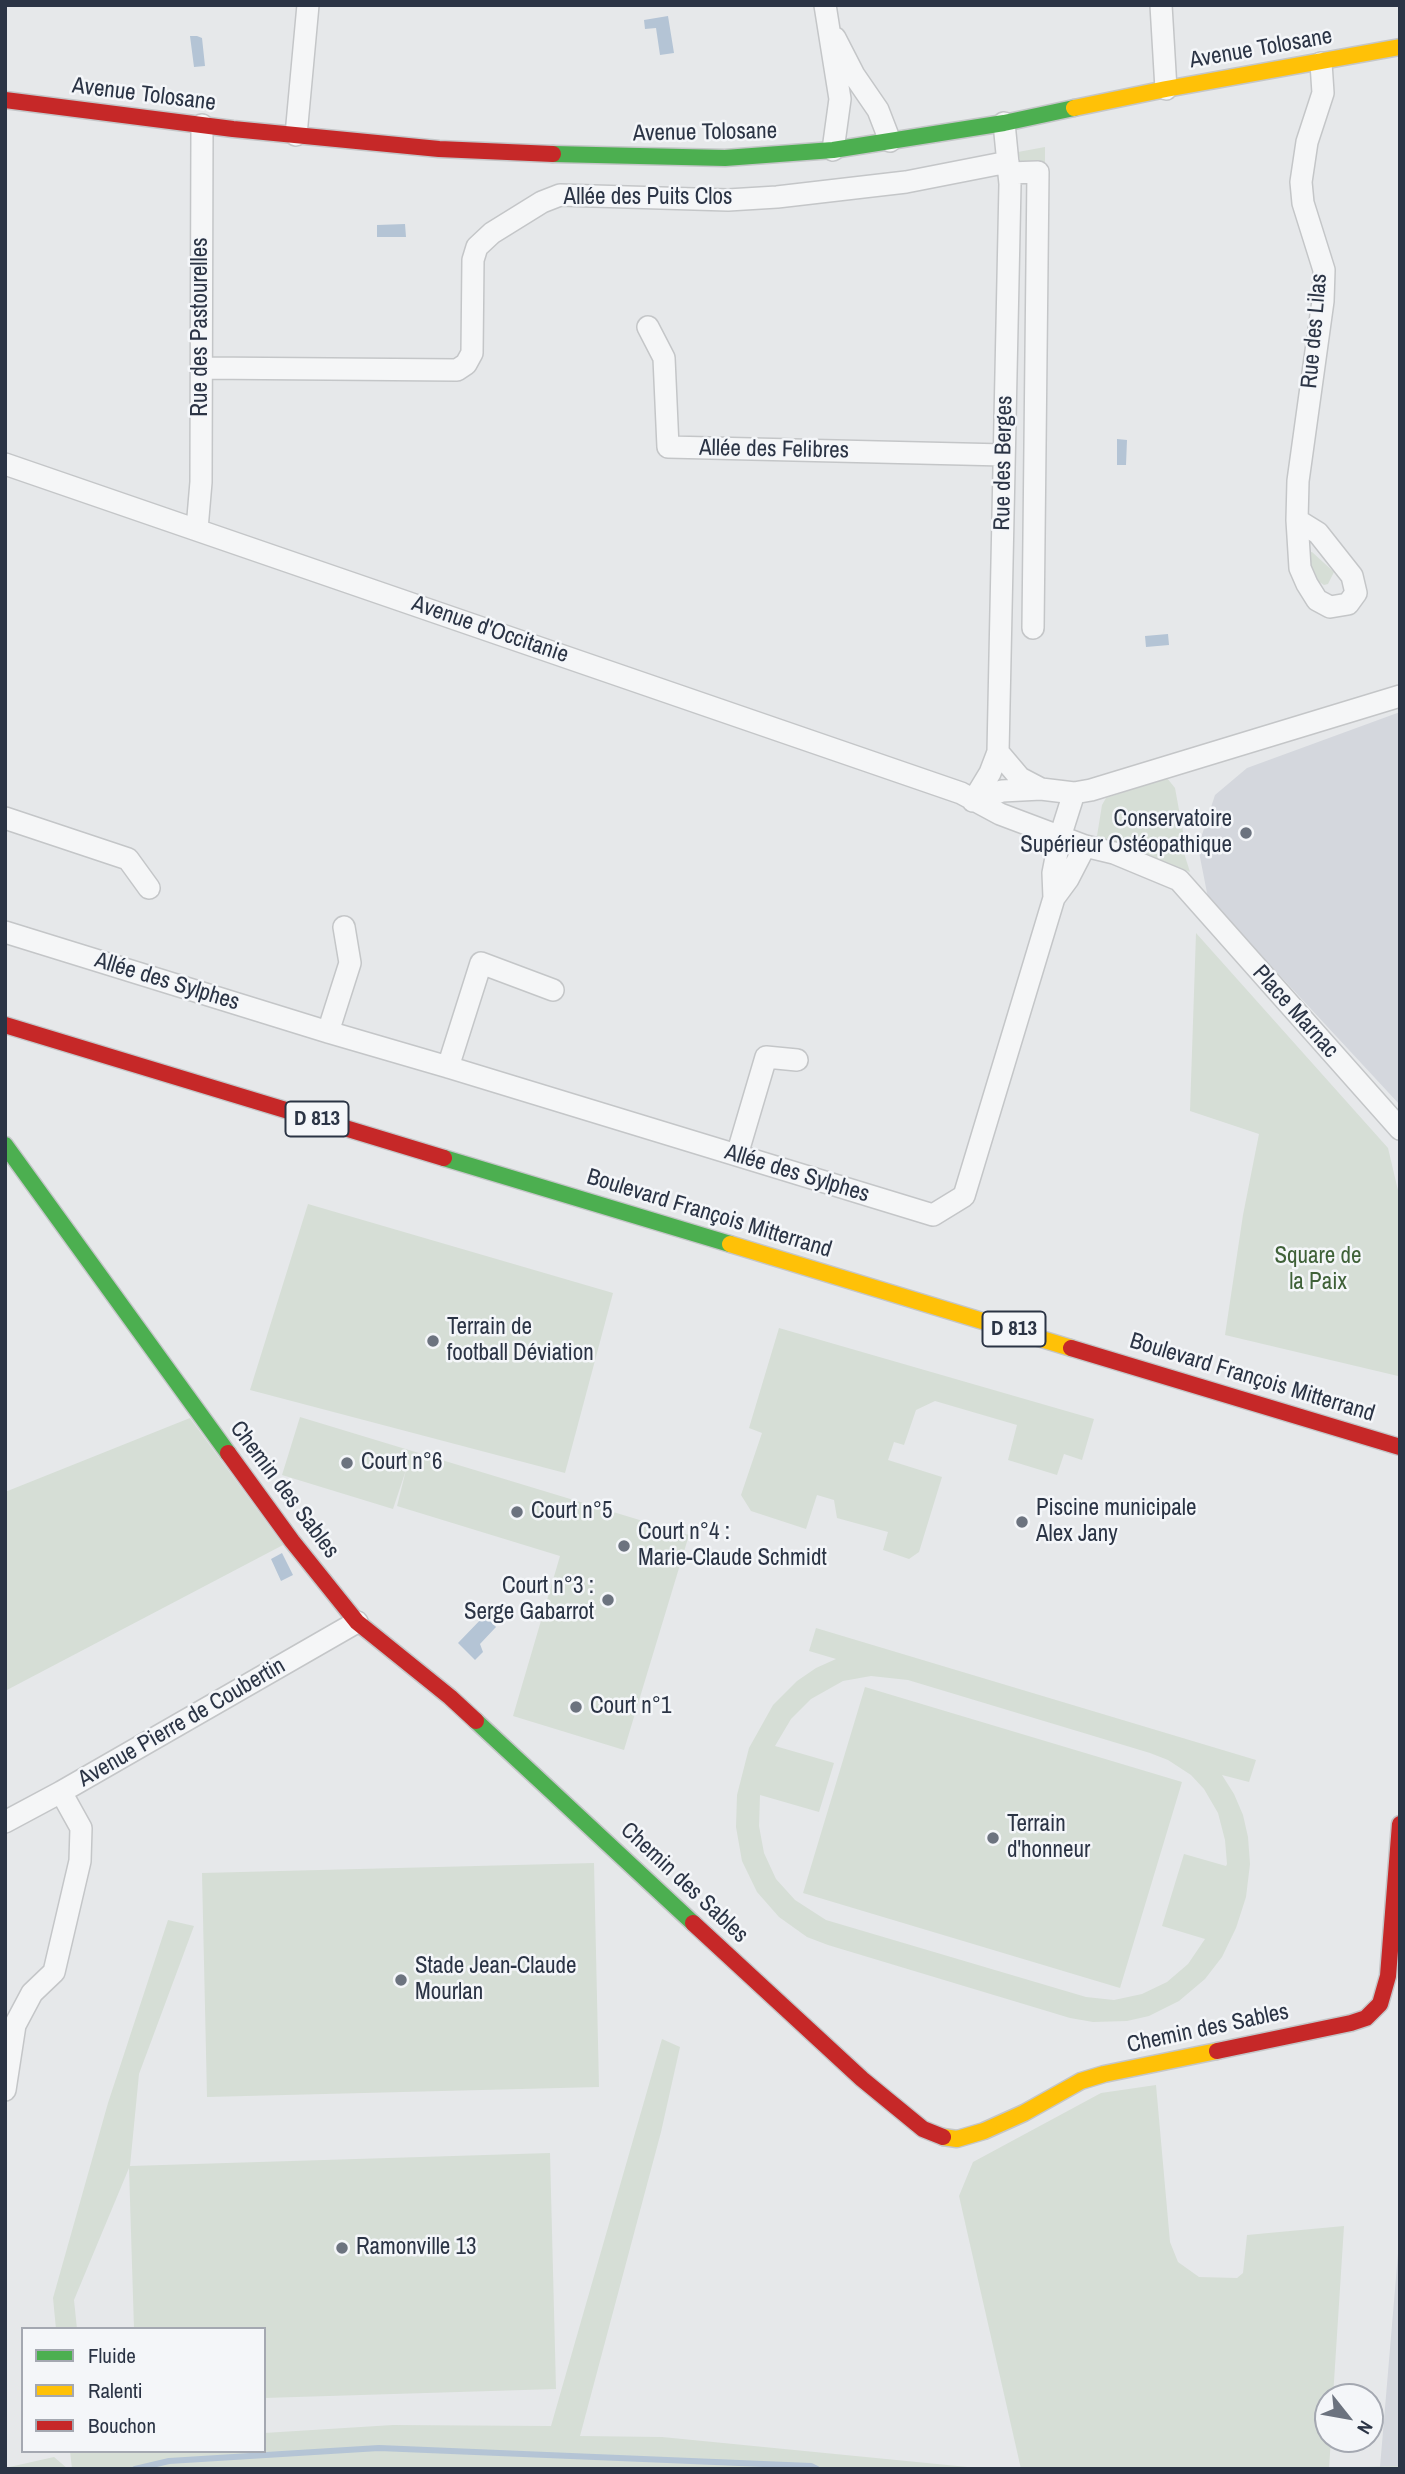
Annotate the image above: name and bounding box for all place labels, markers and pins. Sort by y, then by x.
place label: Conservatoire Supérieur Ostéopathique [1020,806,1232,860]
marker: Conservatoire Supérieur Ostéopathique [1238,825,1254,841]
place label: Terrain de football Déviation [447,1314,594,1368]
marker: Terrain de football Déviation [425,1333,441,1349]
place label: Court n°6 [361,1449,443,1477]
marker: Court n°6 [339,1455,355,1471]
place label: Piscine municipale Alex Jany [1036,1495,1196,1549]
place label: Court n°5 [531,1498,613,1526]
marker: Court n°5 [509,1504,525,1520]
marker: Piscine municipale Alex Jany [1014,1514,1030,1530]
place label: Court n°4 : Marie-Claude Schmidt [638,1519,827,1573]
marker: Court n°4 : Marie-Claude Schmidt [616,1538,632,1554]
place label: Court n°3 : Serge Gabarrot [464,1573,594,1627]
marker: Court n°3 : Serge Gabarrot [600,1592,616,1608]
place label: Court n°1 [590,1693,672,1721]
marker: Court n°1 [568,1699,584,1715]
place label: Terrain d'honneur [1007,1811,1090,1865]
marker: Terrain d'honneur [985,1830,1001,1846]
place label: Stade Jean-Claude Mourlan [415,1953,576,2007]
marker: Stade Jean-Claude Mourlan [393,1972,409,1988]
place label: Ramonville 13 [356,2234,477,2262]
marker: Ramonville 13 [334,2240,350,2256]

